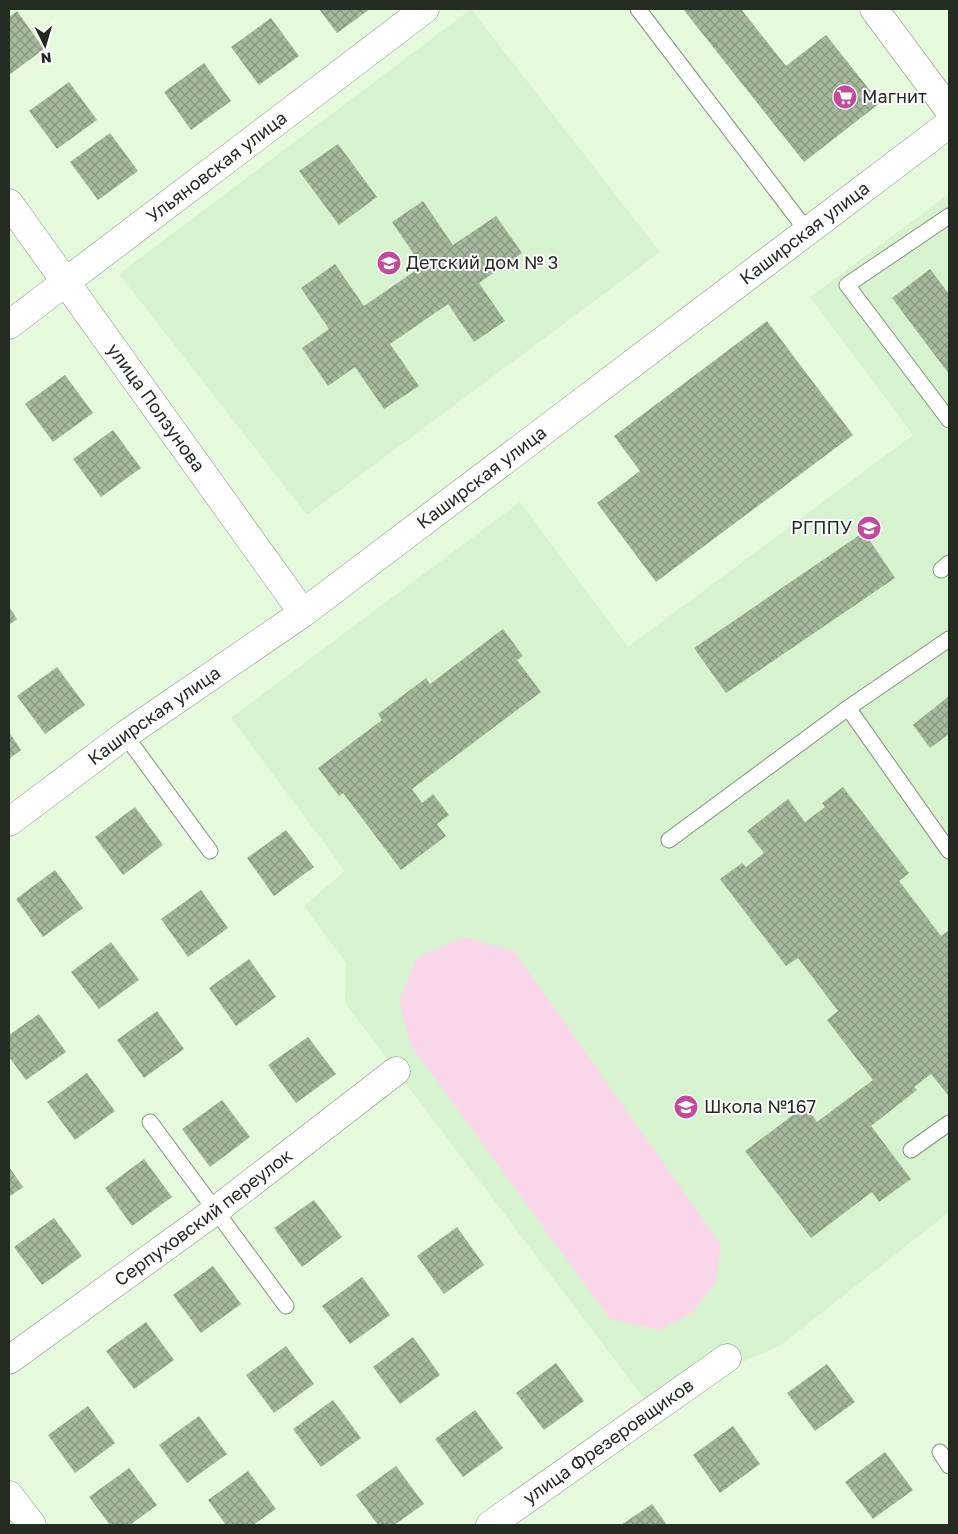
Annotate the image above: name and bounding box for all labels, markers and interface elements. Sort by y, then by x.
north arrow [20,20,70,70]
text: N [40,50,52,67]
supermarket icon: Магнит [832,84,858,110]
place label: Магнит [862,85,927,107]
street label: Ульяновская улица [142,106,291,227]
street label: Каширская улица [735,176,873,289]
school or university icon: Детский дом № 3 [376,250,402,276]
place label: Детский дом № 3 [406,251,558,273]
street label: улица Ползунова [103,339,210,476]
street label: Каширская улица [412,421,550,533]
school or university icon: РГППУ [856,515,882,541]
place label: РГППУ [791,516,852,538]
street label: Каширская улица [83,661,224,769]
school or university icon: Школа №167 [673,1094,699,1120]
place label: Школа №167 [704,1095,816,1117]
street label: Серпуховский переулок [110,1144,296,1290]
street label: улица Фрезеровщиков [519,1373,697,1508]

